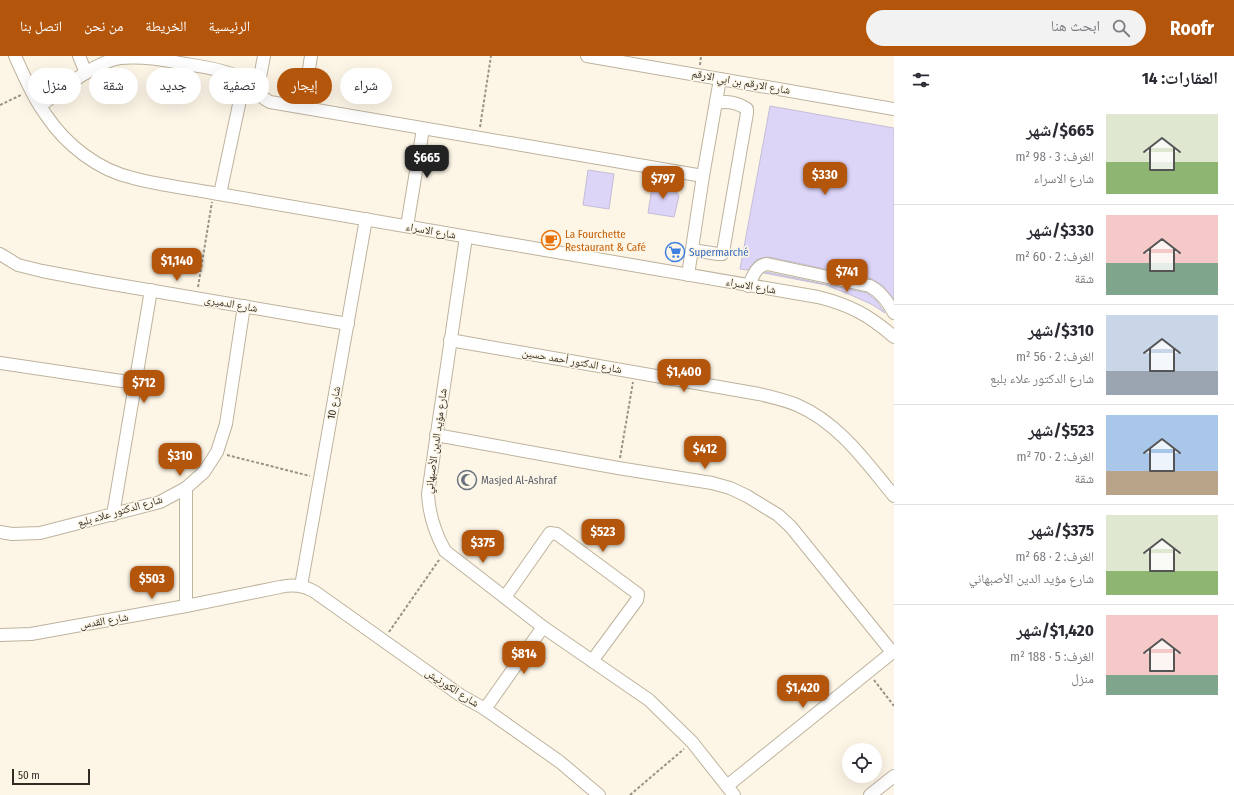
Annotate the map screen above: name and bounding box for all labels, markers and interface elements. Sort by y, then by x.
search box [866,10,1146,46]
text: ابحث هنا [1051,17,1100,35]
icon: search [1110,17,1132,39]
text: Roofr [1170,17,1214,40]
text: اتصل بنا [20,18,62,35]
text: من نحن [84,18,123,35]
text: الخريطة [145,18,187,35]
text: الرئيسية [209,18,250,35]
street label: شارع الارقم بن ابي الارقم [690,67,791,99]
chip: منزل [28,68,81,104]
chip: شقة [89,68,138,104]
chip: جديد [146,68,201,104]
chip: تصفية [209,68,269,104]
chip: إيجار [277,68,332,104]
chip: شراء [340,68,392,104]
text: العقارات: 14 [1142,68,1218,89]
icon: filters [910,69,932,91]
text: $665/شهر [1026,120,1094,141]
icon: home [1138,130,1186,178]
pin: $665 [403,145,451,179]
text: الغرف: 3 · 98 m² [1015,149,1094,164]
text: $665 [414,150,440,165]
pin: $330 [801,162,849,196]
pin: $797 [639,166,687,200]
text: $330 [812,167,838,182]
text: $797 [651,171,675,186]
text: شارع الاسراء [1034,171,1094,186]
street label: شارع الاسراء [405,220,457,242]
text: $330/شهر [1027,220,1094,241]
place label: La Fourchette Restaurant & Café [565,228,646,254]
cafe icon: La Fourchette Restaurant & Café [540,229,562,251]
icon: home [1138,231,1186,279]
supermarket icon: Supermarché [664,241,686,263]
place label: Supermarché [689,246,749,259]
pin: $1,140 [144,248,210,282]
text: الغرف: 2 · 60 m² [1015,249,1094,264]
text: $1,140 [161,253,193,268]
pin: $741 [823,259,871,293]
text: $741 [836,264,858,279]
text: شقة [1075,271,1094,286]
street label: شارع الاسراء [725,275,777,297]
street label: شارع الدميرى [203,293,259,315]
text: $310/شهر [1028,320,1094,341]
icon: home [1138,331,1186,379]
street label: شارع الدكتور أحمد حسين [521,345,623,376]
text: الغرف: 2 · 56 m² [1016,349,1094,364]
pin: $1,400 [651,359,717,393]
text: $1,400 [666,364,702,379]
pin: $712 [120,370,168,404]
text: شارع الدكتور علاء بلبع [990,371,1094,386]
text: $712 [132,375,156,390]
street label: شارع 10 [325,385,343,421]
street label: شارع مؤيد الدين الأصبهاني [422,388,452,495]
text: $523/شهر [1028,420,1094,441]
icon: home [1138,431,1186,479]
pin: $412 [681,436,729,470]
text: $412 [693,441,717,456]
pin: $310 [156,443,204,477]
text: $310 [168,448,192,463]
text: الغرف: 2 · 70 m² [1016,449,1094,464]
mosque icon: Masjed Al-Ashraf [456,469,478,491]
text: شقة [1075,471,1094,486]
place label: Masjed Al-Ashraf [481,474,557,487]
street label: شارع الدكتور علاء بلبع [76,493,164,529]
pin: $523 [579,519,627,553]
text: $375/شهر [1029,520,1094,541]
text: $523 [591,524,615,539]
pin: $375 [459,530,507,564]
icon: home [1138,531,1186,579]
text: $375 [471,535,495,550]
text: الغرف: 2 · 68 m² [1015,549,1094,564]
pin: $503 [128,566,176,600]
text: $503 [139,571,165,586]
text: شارع مؤيد الدين الأصبهاني [969,571,1094,586]
street label: شارع القدس [79,610,129,632]
text: $1,420/شهر [1016,620,1094,641]
icon: home [1138,631,1186,679]
pin: $814 [500,641,548,675]
text: $814 [511,646,537,661]
text: الغرف: 5 · 188 m² [1010,649,1094,664]
street label: شارع الكورنيش [423,666,481,710]
text: منزل [1071,671,1094,686]
pin: $1,420 [770,675,836,709]
text: $1,420 [786,680,820,695]
map controls [842,743,882,783]
button: locate [842,743,882,783]
scale bar [12,767,90,786]
text: 50 m [18,769,40,782]

